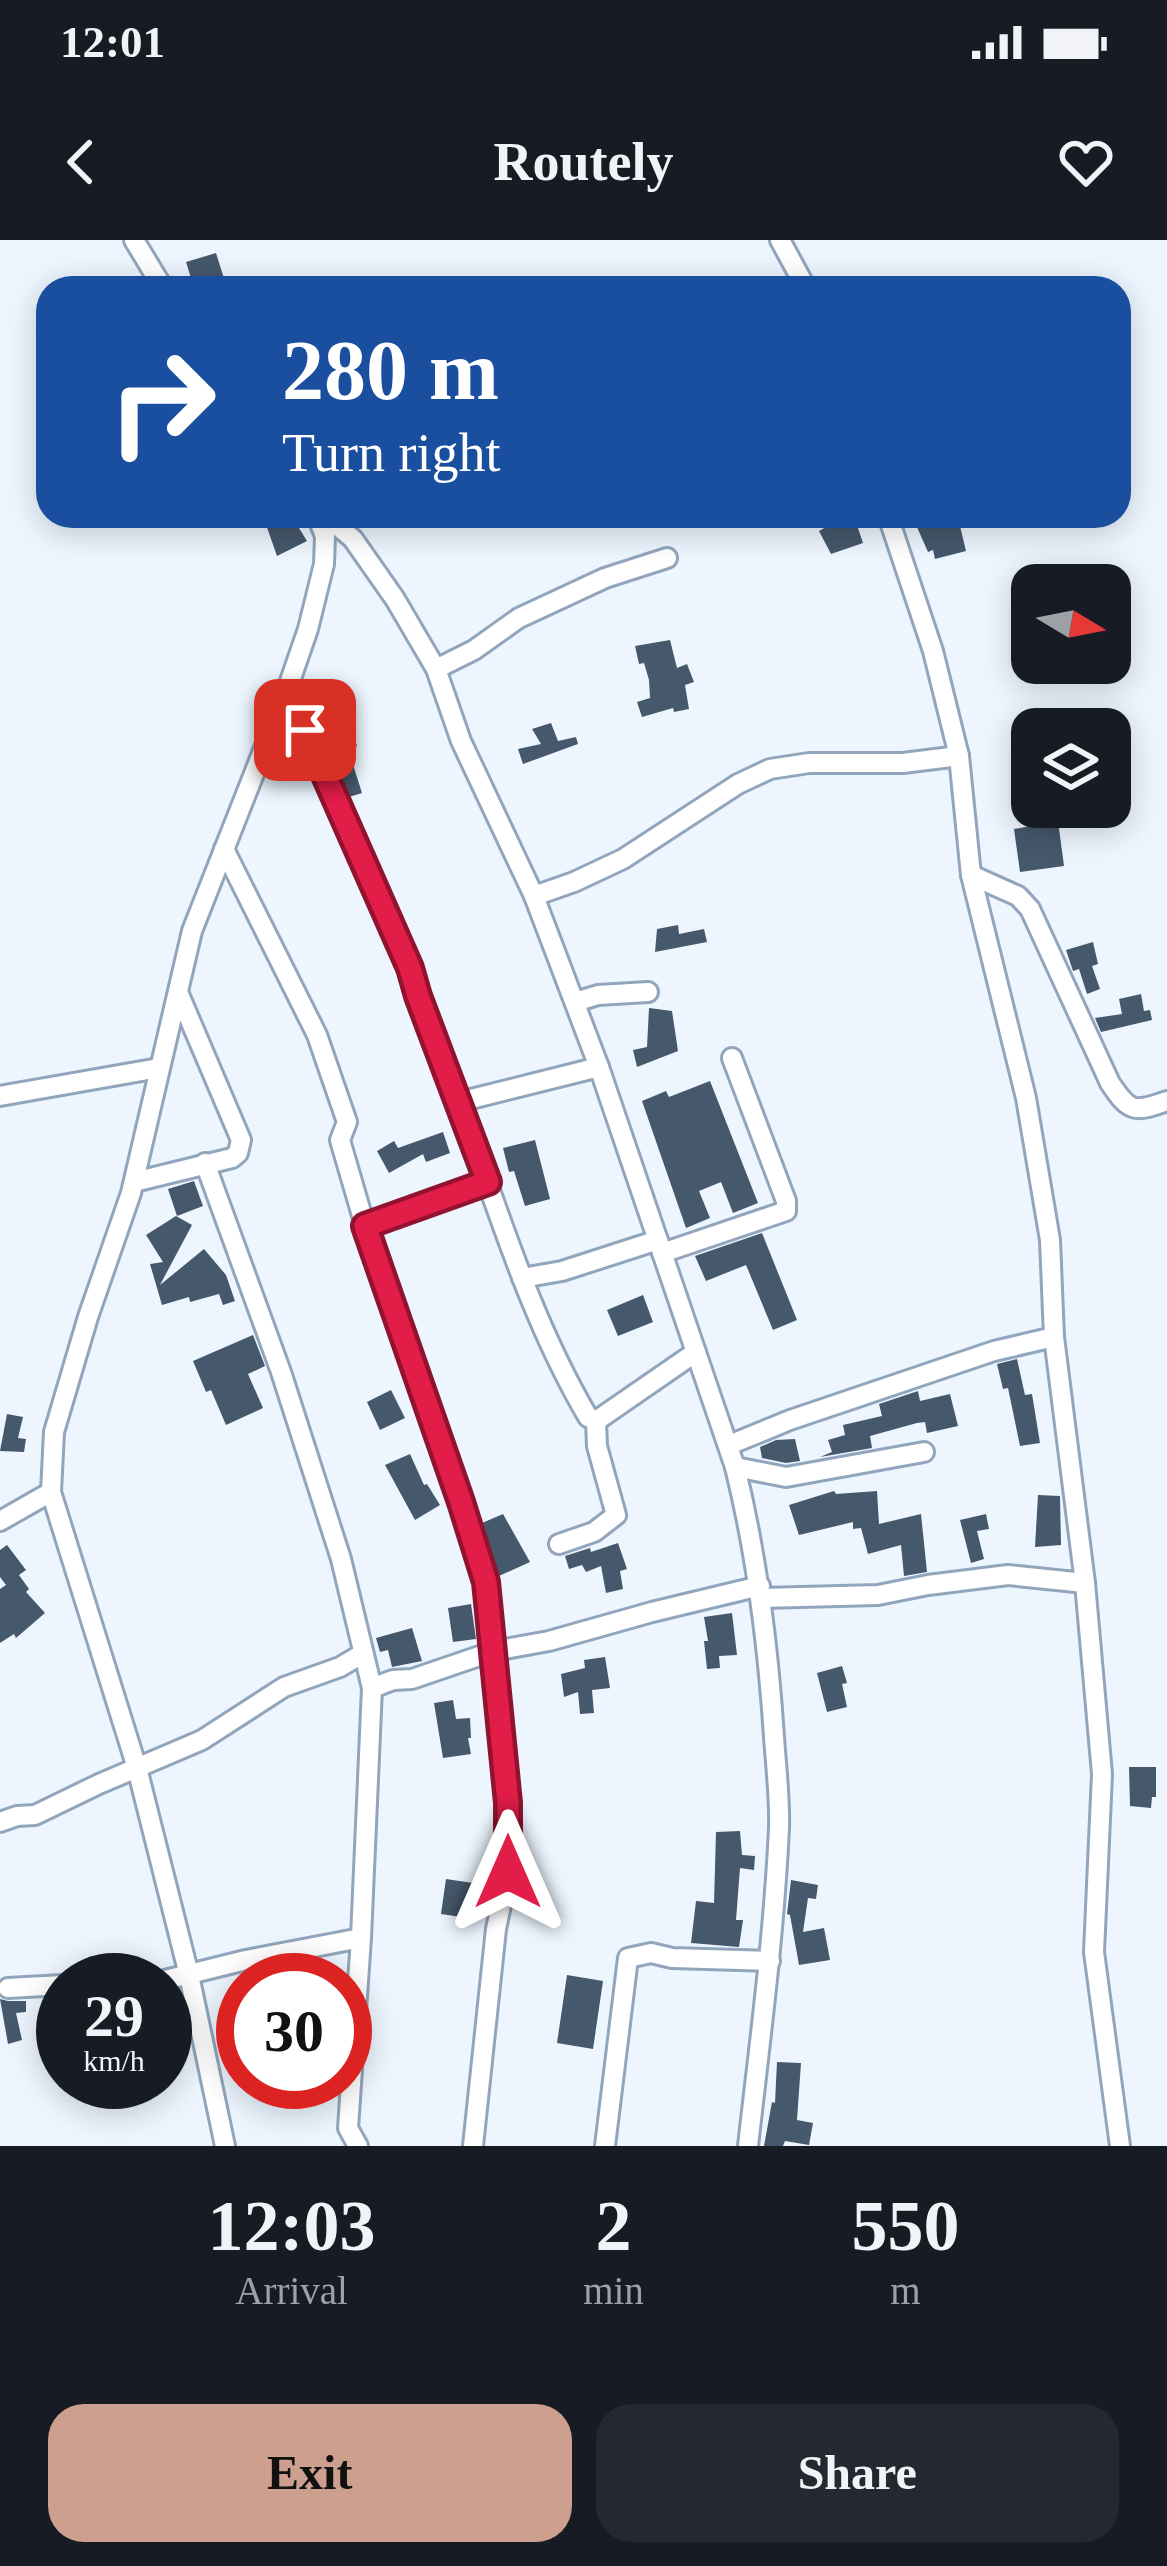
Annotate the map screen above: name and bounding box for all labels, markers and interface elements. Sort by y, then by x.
text: 12:01 [60,17,165,67]
icon: back [48,129,114,195]
icon: heart [1053,129,1119,195]
text: Routely [494,132,673,192]
icon: right [84,324,240,480]
text: 280 m [282,324,499,417]
text: Turn right [282,423,501,483]
north arrow [1011,564,1131,684]
map controls [1011,564,1131,828]
pin [254,679,356,781]
icon: arrive [272,697,338,763]
button: layers [1011,708,1131,828]
position arrow [445,1809,571,1935]
speed limit sign: 30 [216,1953,372,2109]
text: 29 [84,1983,144,2049]
text: km/h [83,2044,145,2077]
text: 12:03 [208,2186,376,2266]
text: 2 [595,2186,631,2266]
text: 550 [851,2186,959,2266]
text: Arrival [235,2269,348,2312]
text: min [583,2269,644,2312]
text: m [890,2269,921,2312]
button: Exit [48,2404,572,2542]
button: Share [596,2404,1119,2542]

